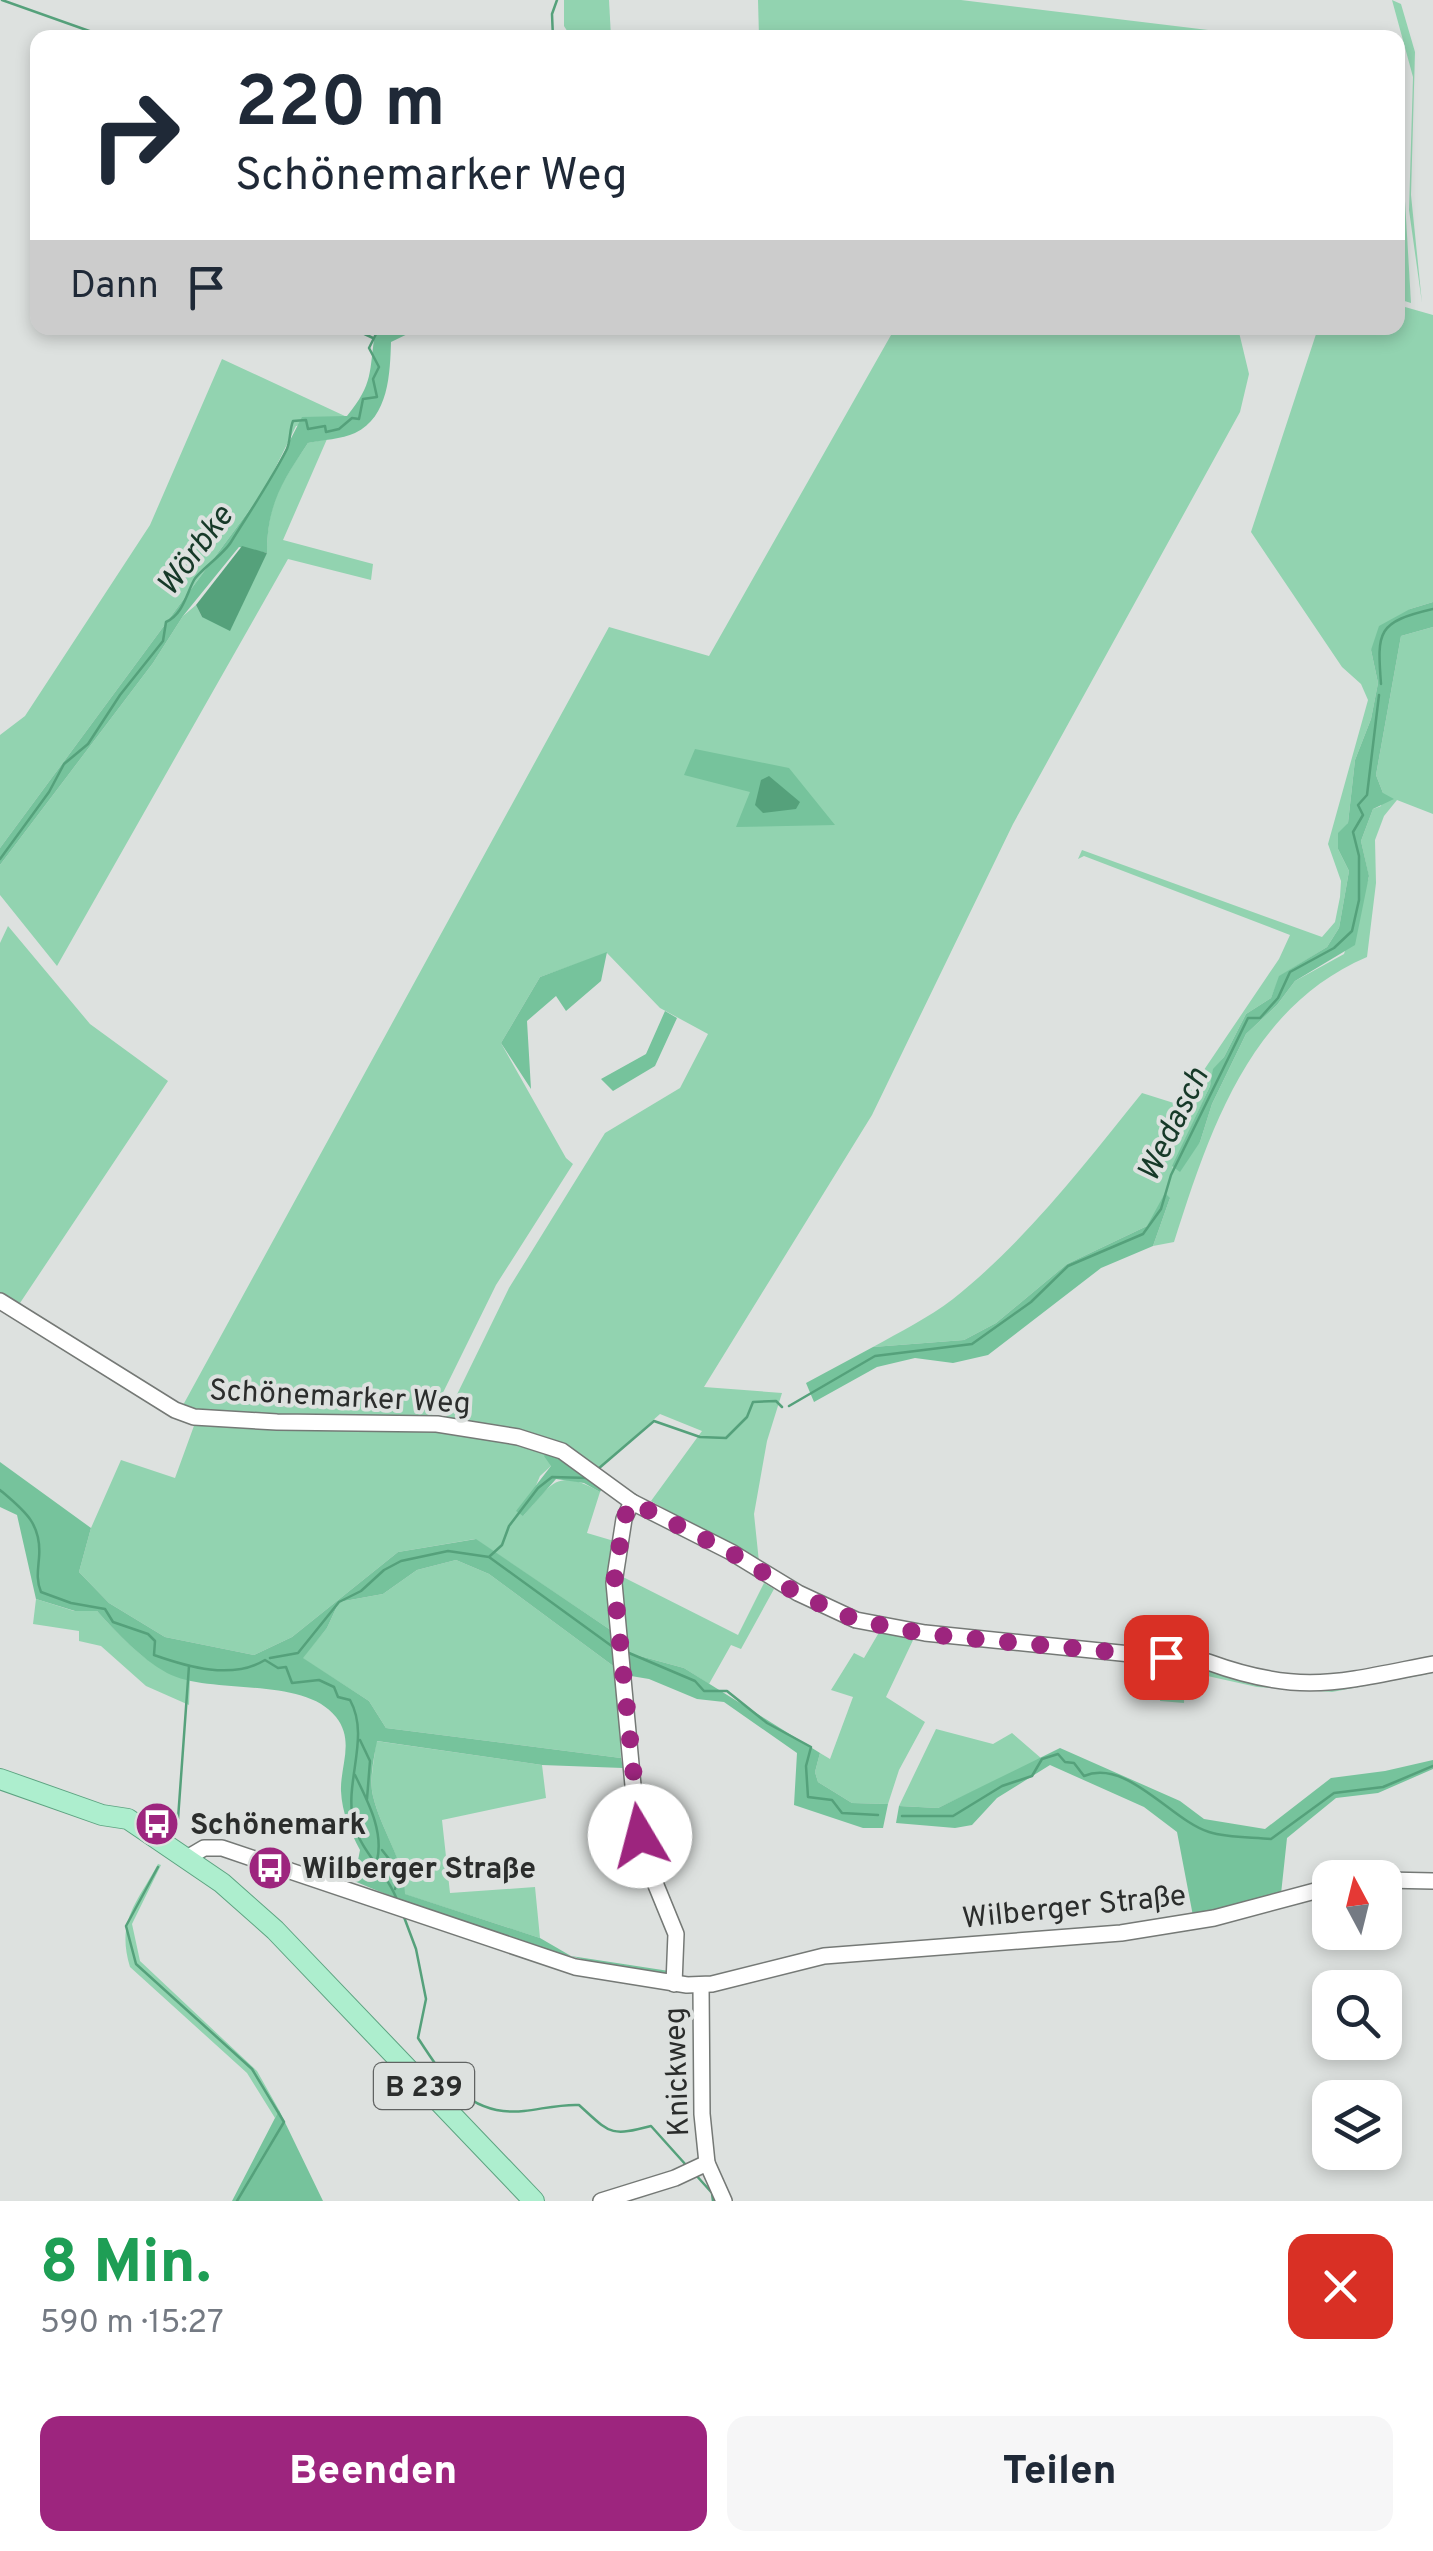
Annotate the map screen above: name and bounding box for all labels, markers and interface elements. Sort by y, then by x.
text: 220 m [235,62,445,151]
icon: right [70,70,200,200]
text: Schönemarker Weg [235,149,628,206]
icon: arrive [179,260,234,315]
text: Dann [70,263,159,312]
water label: Wörbke [149,498,244,605]
water label: Wedasch [1130,1061,1220,1189]
street label: Schönemarker Weg [208,1373,472,1424]
pin [1124,1615,1209,1700]
icon: arrive [1139,1630,1194,1685]
position arrow [588,1784,692,1888]
bus stop icon: Schönemark [134,1801,180,1847]
place label: Schönemark [190,1808,366,1845]
bus stop icon: Wilberger Straße [247,1845,293,1891]
place label: Wilberger Straße [302,1852,536,1889]
north arrow [1312,1860,1402,1950]
map controls [1312,1860,1402,2170]
street label: Wilberger Straße [961,1878,1188,1939]
button: search [1312,1970,1402,2060]
street label: Knickweg [658,2007,699,2137]
road number: B 239 [374,2063,474,2109]
button: layers [1312,2080,1402,2170]
text: 8 Min. [40,2228,211,2304]
button: close [1288,2234,1393,2339]
text: 590 m · 15:27 [40,2304,224,2344]
button: Beenden [40,2416,707,2531]
button: Teilen [727,2416,1393,2531]

